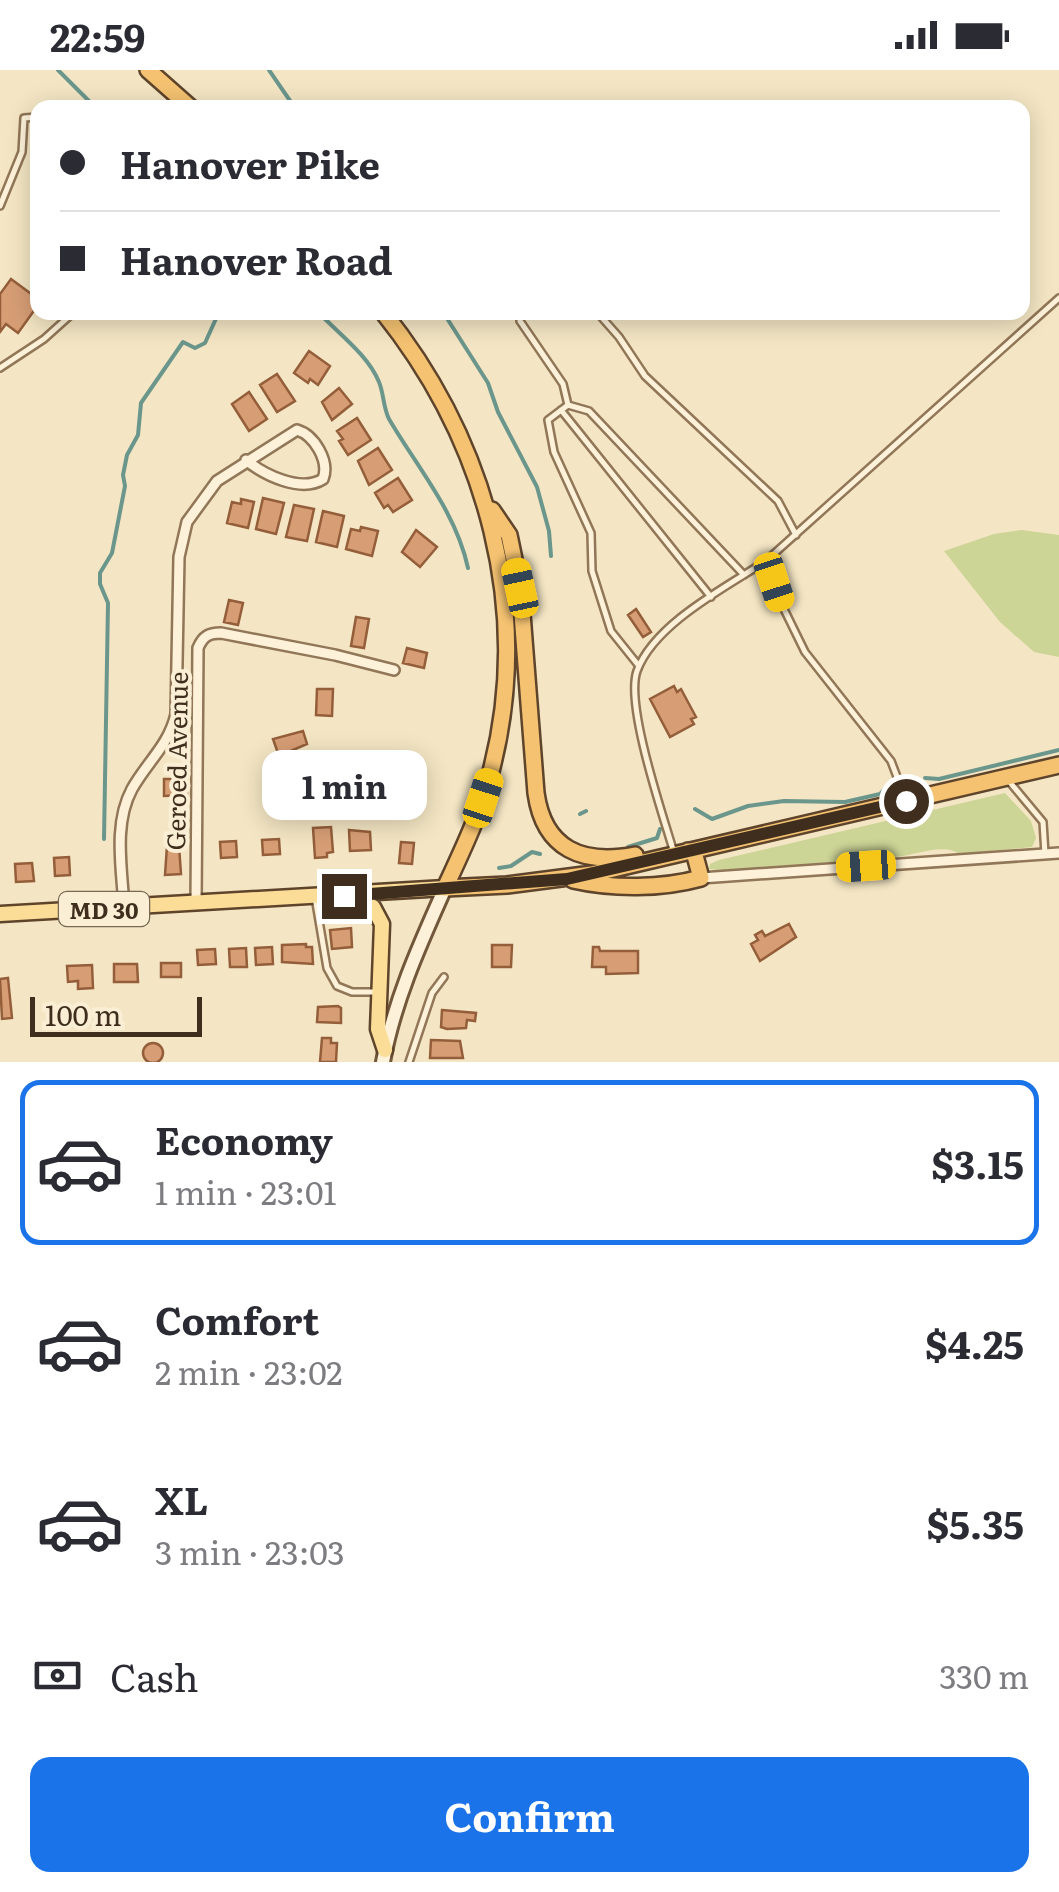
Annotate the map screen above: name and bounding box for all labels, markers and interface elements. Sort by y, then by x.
text: 22:59 [50,7,146,64]
text: Hanover Pike [120,134,380,191]
text: Hanover Road [120,230,393,287]
car [750,549,798,615]
car [499,556,541,620]
street label: Geroed Avenue [156,671,196,851]
callout: 1 min [262,751,426,821]
text: 1 min [302,761,387,809]
car [459,765,507,831]
route start [884,779,929,824]
car [835,849,897,883]
route end [322,874,367,919]
road number: MD 30 [59,892,149,926]
scale bar [30,992,202,1036]
text: 100 m [45,993,122,1035]
text: Economy [155,1110,333,1167]
icon: car [35,1118,125,1208]
text: $3.15 [931,1134,1024,1191]
text: 1 min · 23:01 [155,1167,337,1215]
text: Comfort [155,1290,319,1347]
icon: car [35,1298,125,1388]
text: $4.25 [925,1314,1024,1371]
text: 2 min · 23:02 [155,1347,343,1395]
text: XL [155,1470,208,1527]
icon: car [35,1478,125,1568]
text: $5.35 [927,1494,1024,1551]
text: 3 min · 23:03 [155,1527,345,1575]
text: Cash [110,1647,199,1704]
icon: cash [30,1648,85,1703]
text: 330 m [939,1651,1029,1699]
button: Confirm [30,1757,1029,1872]

